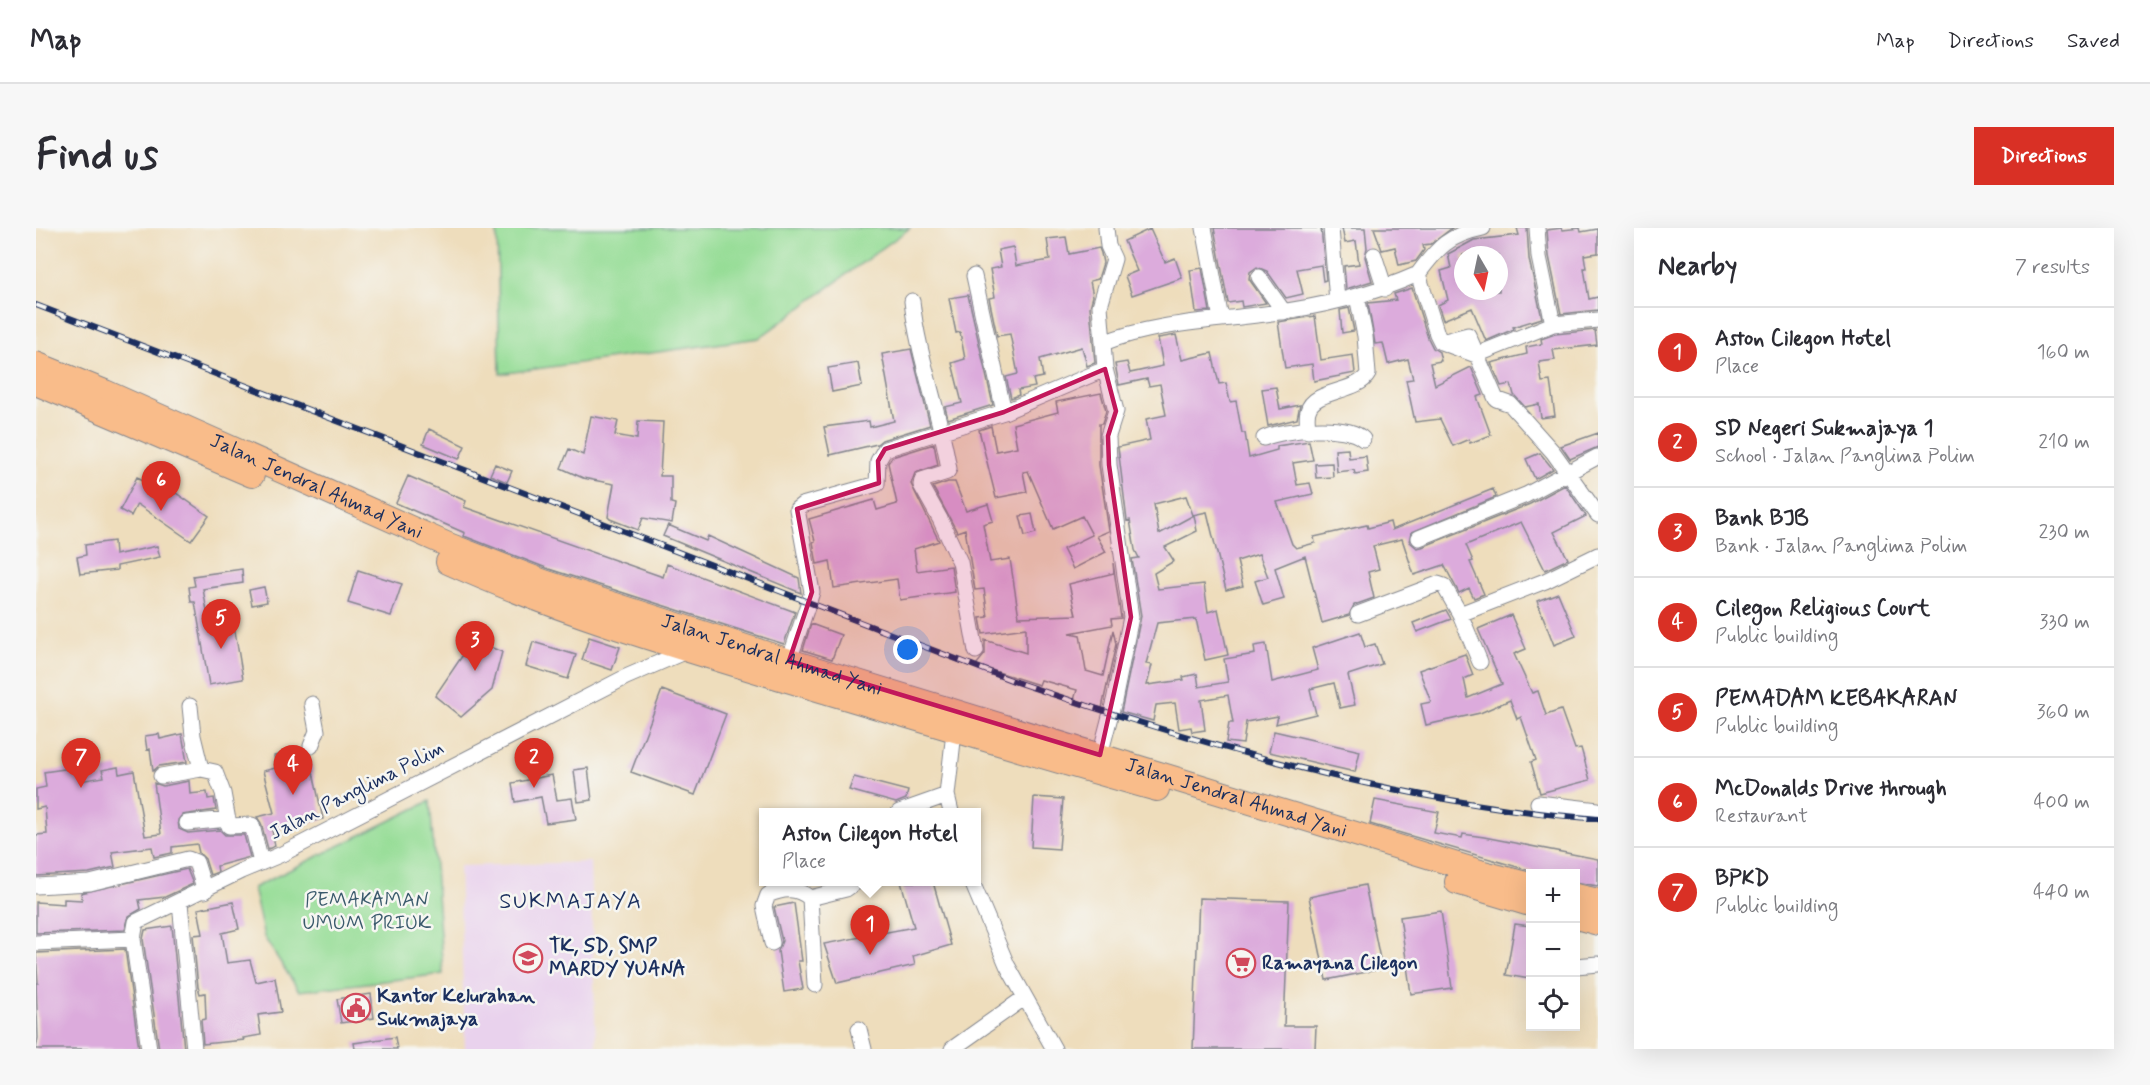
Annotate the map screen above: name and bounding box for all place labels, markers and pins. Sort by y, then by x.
pin: 6 [142,462,180,511]
pin: 5 [202,600,240,649]
pin: 3 [456,622,494,671]
pin: 7 [62,738,100,788]
pin: 2 [514,738,554,788]
pin: 4 [274,746,312,795]
pin: 1 [850,906,890,955]
place label: TK, SD, SMP MARDY YUANA [549,933,686,983]
school or university icon: TK, SD, SMP MARDY YUANA [512,942,544,974]
supermarket icon: Ramayana Cilegon [1225,947,1257,979]
place label: Ramayana Cilegon [1262,950,1418,977]
place label: Kantor Kelurahan Sukmajaya [377,983,535,1033]
public building icon: Kantor Kelurahan Sukmajaya [340,992,372,1024]

